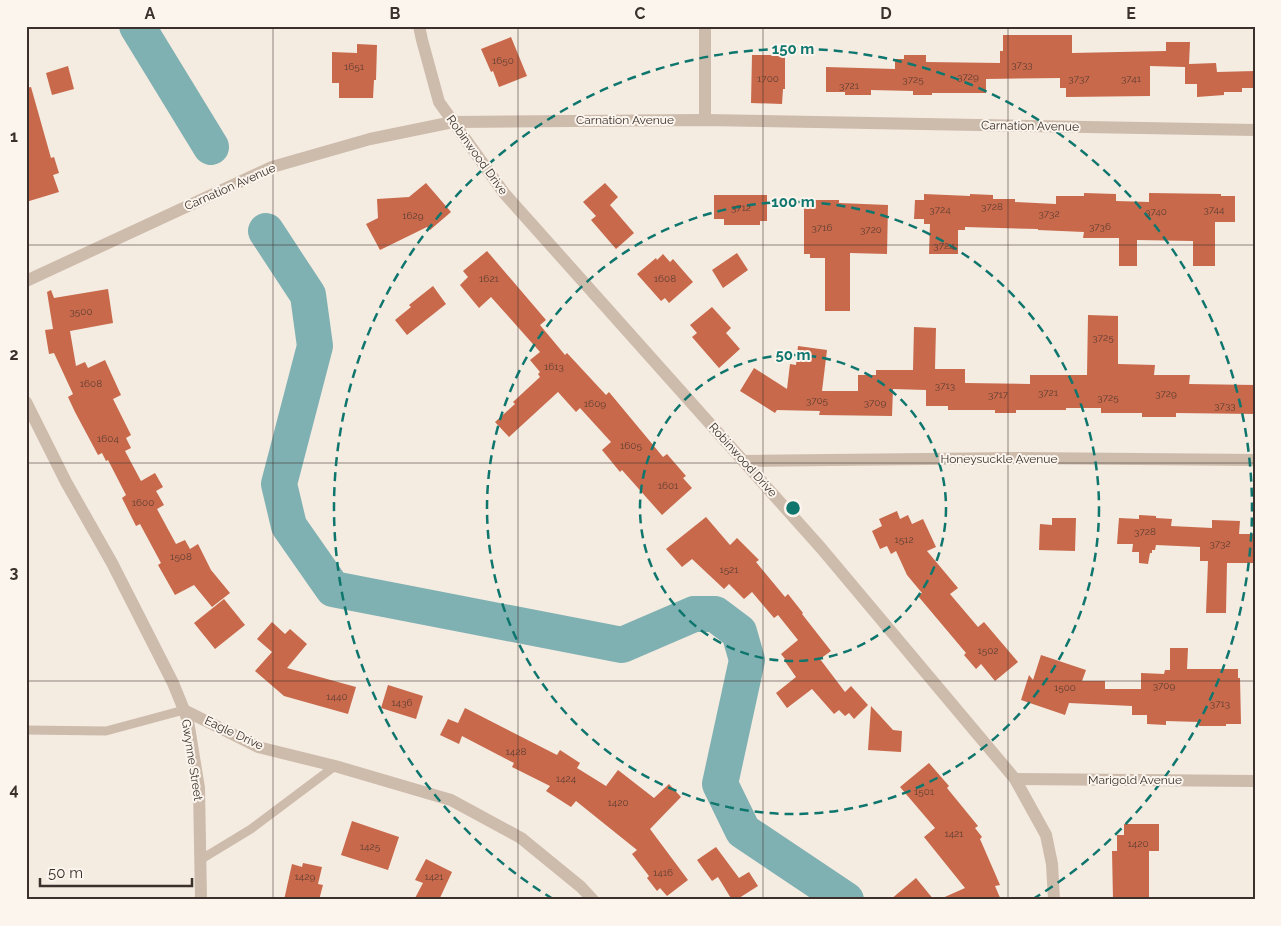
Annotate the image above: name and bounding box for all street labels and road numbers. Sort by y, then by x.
street label: Robinwood Drive [444,113,510,197]
street label: Carnation Avenue [576,113,674,127]
street label: Carnation Avenue [981,118,1079,134]
street label: Carnation Avenue [182,161,278,213]
street label: Robinwood Drive [706,420,780,500]
street label: Honeysuckle Avenue [940,452,1058,466]
street label: Eagle Drive [202,713,266,753]
street label: Gwynne Street [179,718,205,802]
street label: Marigold Avenue [1088,773,1182,787]

